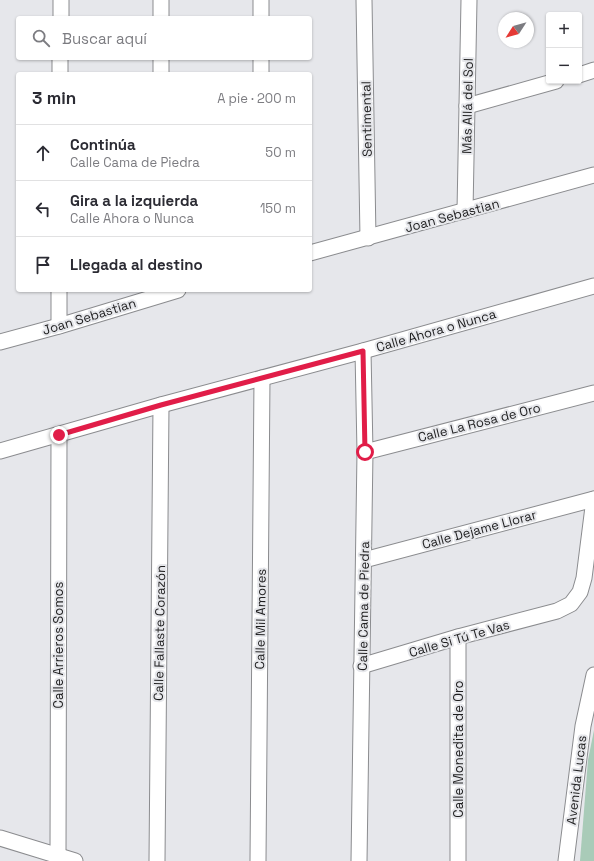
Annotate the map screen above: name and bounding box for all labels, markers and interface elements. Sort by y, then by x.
north arrow [498,12,534,48]
map controls [546,12,582,84]
button: + [546,12,582,48]
search box [16,16,312,60]
icon: search [30,27,52,49]
text: Buscar aquí [62,29,147,48]
button: − [546,48,582,84]
street label: Más Allá del Sol [458,58,477,154]
street label: Sentimental [357,81,376,157]
text: 3 min [32,87,76,109]
text: A pie · 200 m [217,90,296,107]
text: Continúa [70,135,136,154]
icon: ahead [32,142,54,164]
text: 50 m [265,144,296,161]
text: Calle Cama de Piedra [70,154,200,171]
text: Gira a la izquierda [70,191,198,210]
street label: Joan Sebastian [403,195,501,236]
icon: left [32,198,54,220]
text: 150 m [260,200,296,217]
text: Calle Ahora o Nunca [70,210,194,227]
icon: arrive [32,254,54,276]
text: Llegada al destino [70,255,203,274]
street label: Joan Sebastian [40,294,138,339]
street label: Calle Ahora o Nunca [374,305,499,356]
street label: Calle La Rosa de Oro [416,399,542,446]
route end [50,426,68,444]
route start [356,443,374,461]
street label: Calle Dejame Llorar [420,506,538,553]
street label: Calle Cama de Piedra [354,541,373,671]
street label: Calle Fallaste Corazón [150,565,169,701]
street label: Calle Mil Amores [251,568,270,669]
street label: Calle Arrieros Somos [50,581,67,708]
street label: Calle Si Tú Te Vas [407,616,512,661]
street label: Calle Monedita de Oro [450,680,467,818]
street label: Avenida Lucas [563,734,590,826]

